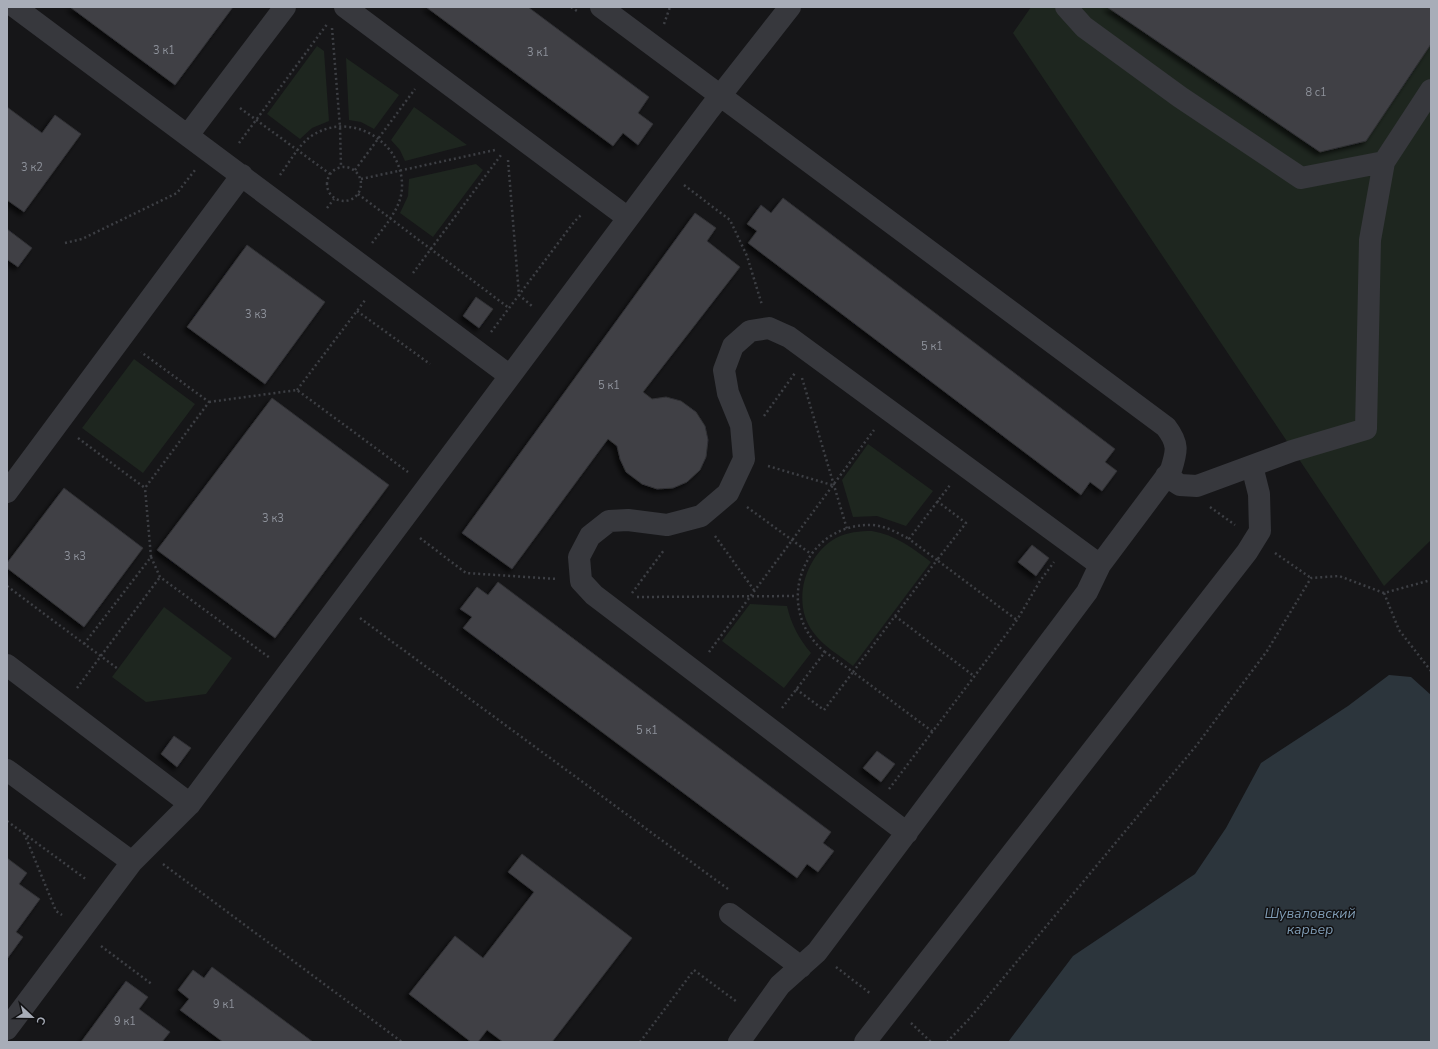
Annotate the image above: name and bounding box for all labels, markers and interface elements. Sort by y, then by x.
house number: 3 к1 [153,43,175,58]
house number: 3 к1 [527,45,549,60]
house number: 8 с1 [1305,85,1327,100]
house number: 3 к2 [21,160,43,175]
house number: 3 к3 [245,307,267,322]
house number: 5 к1 [921,339,943,354]
house number: 5 к1 [598,378,620,393]
house number: 3 к3 [262,511,284,526]
house number: 3 к3 [64,549,86,564]
house number: 5 к1 [636,723,658,738]
water label: Шуваловский карьер [1264,904,1356,939]
north arrow [12,997,52,1037]
house number: 9 к1 [213,997,235,1012]
text: С [32,1014,49,1027]
house number: 9 к1 [114,1014,136,1029]

